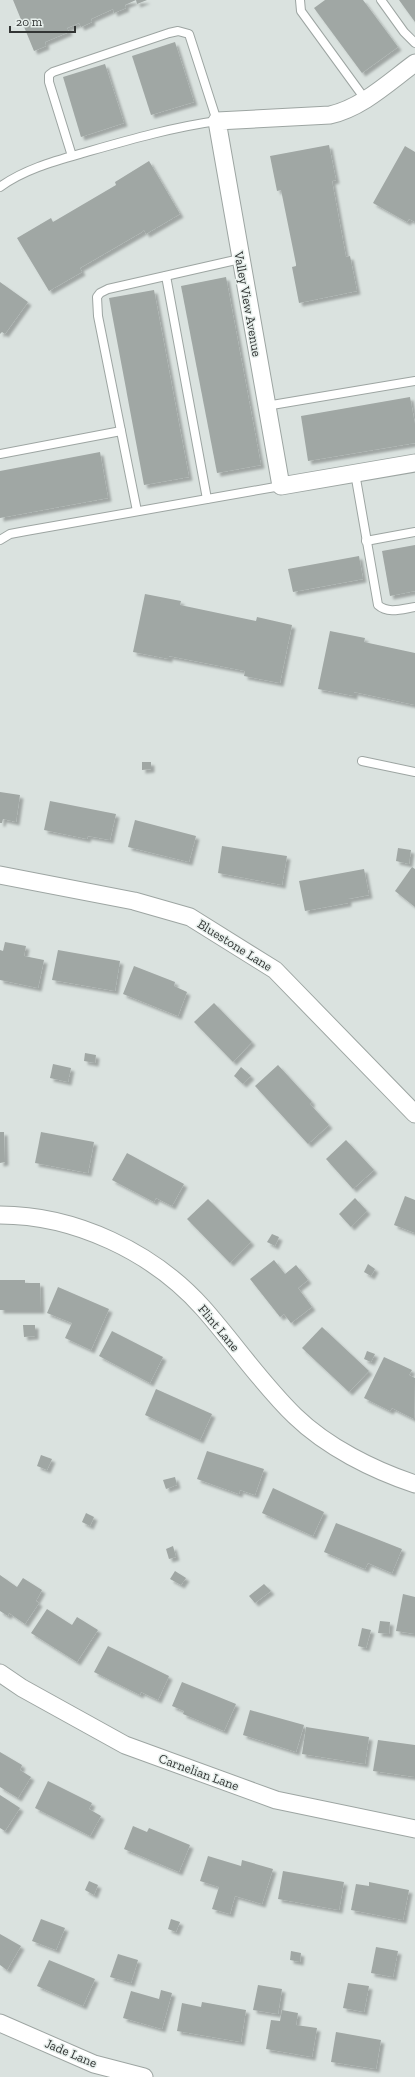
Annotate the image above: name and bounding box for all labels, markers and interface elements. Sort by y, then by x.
scale bar [10,8,75,34]
text: 20 m [16,15,43,29]
street label: Valley View Avenue [231,249,265,358]
street label: Bluestone Lane [195,916,275,974]
street label: Flint Lane [195,1302,243,1354]
street label: Carnelian Lane [157,1751,241,1793]
street label: Jade Lane [43,2035,99,2071]

